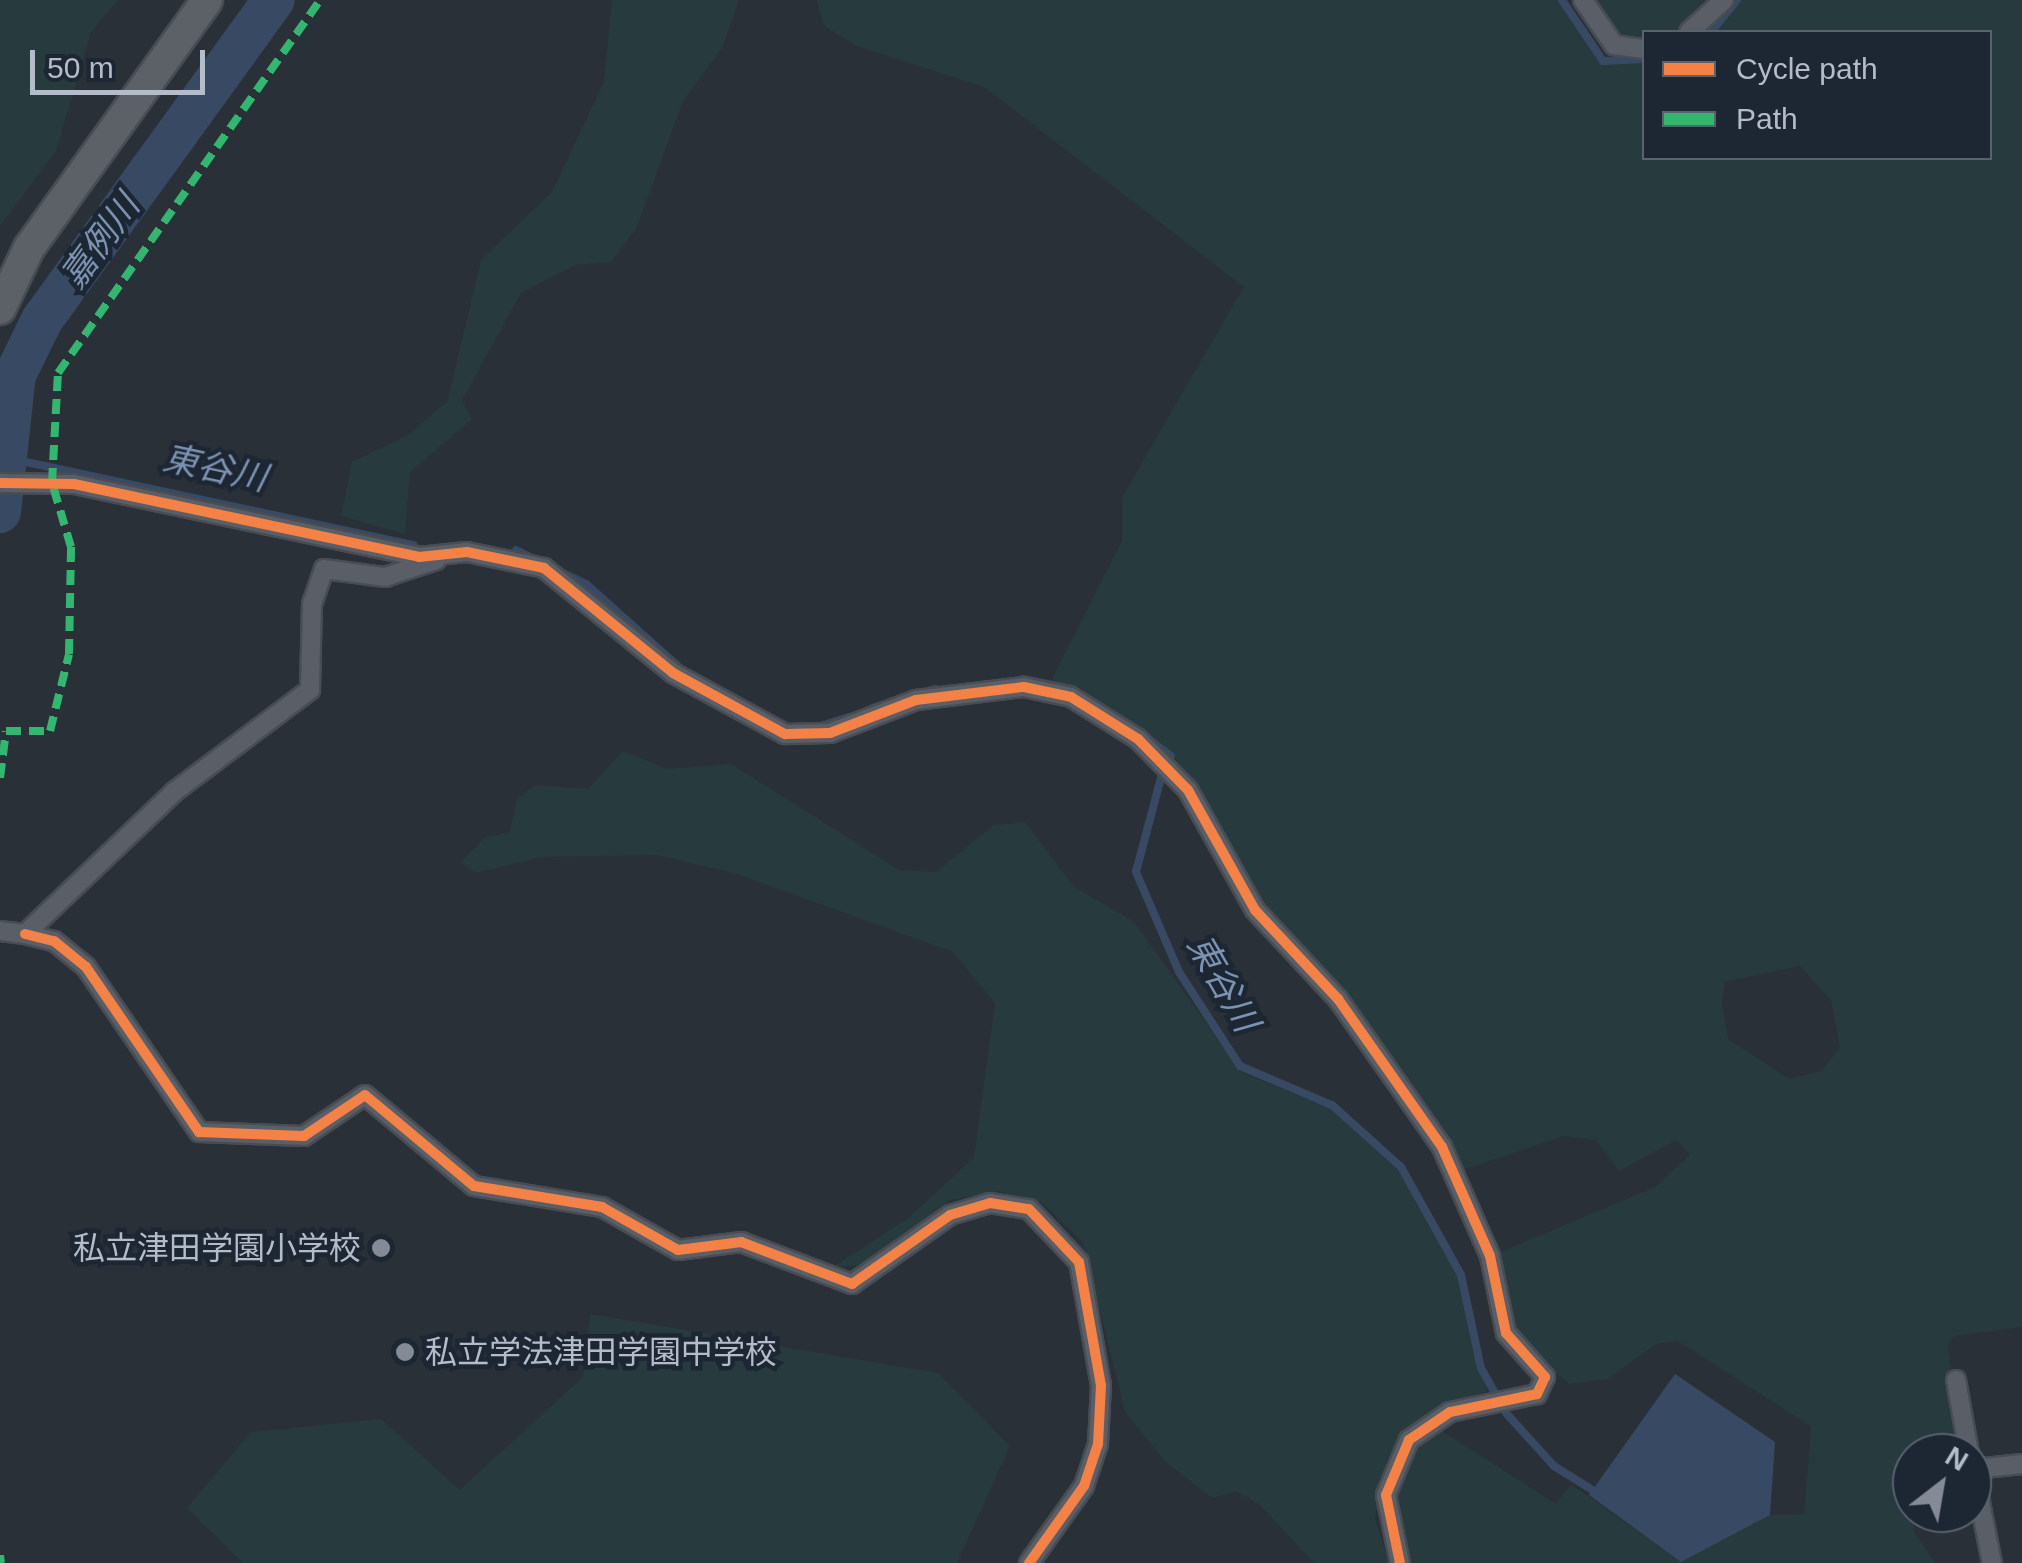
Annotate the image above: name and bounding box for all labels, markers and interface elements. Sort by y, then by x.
scale bar [35,30,210,92]
legend [1642,30,1992,160]
text: 50 m [47,51,114,84]
text: Cycle path [1736,52,1878,85]
text: Path [1736,102,1798,135]
water label: 嘉例川 [52,186,148,296]
water label: 東谷川 [159,437,271,499]
water label: 東谷川 [1179,927,1267,1039]
place label: 私立津田学園小学校 [73,1229,361,1267]
marker: 私立津田学園小学校 [370,1237,392,1259]
place label: 私立学法津田学園中学校 [425,1333,777,1371]
marker: 私立学法津田学園中学校 [394,1341,416,1363]
north arrow [1892,1433,1992,1533]
text: N [1940,1440,1973,1477]

